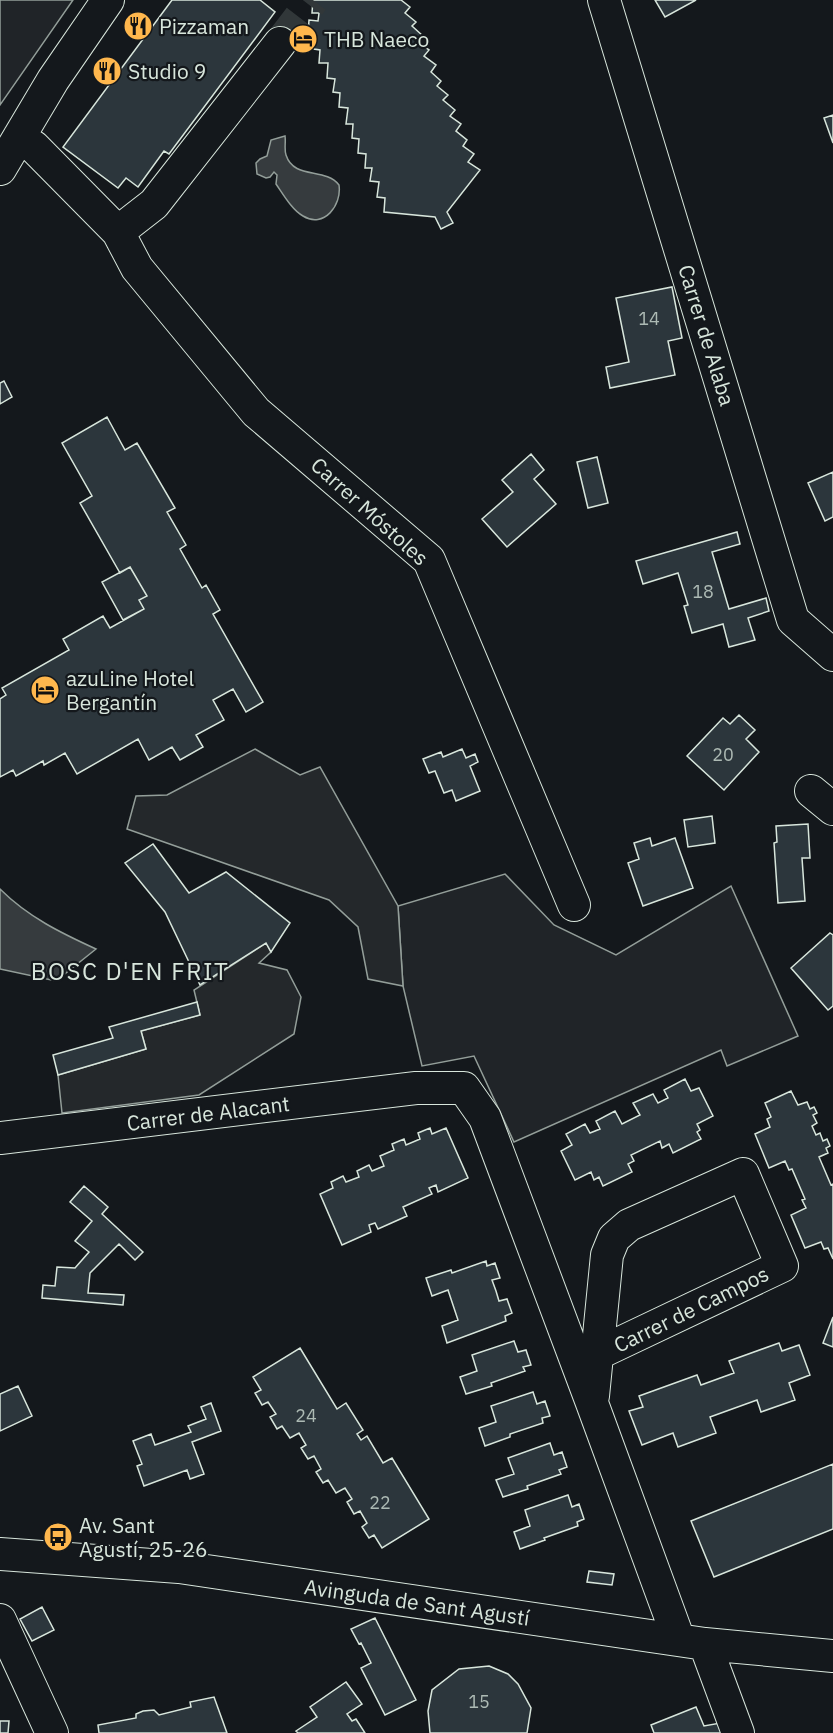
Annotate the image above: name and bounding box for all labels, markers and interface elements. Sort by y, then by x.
restaurant icon: Pizzaman [122,10,154,42]
place label: Pizzaman [159,12,249,40]
hotel icon: THB Naeco [287,23,319,55]
place label: THB Naeco [324,25,429,53]
restaurant icon: Studio 9 [91,55,123,87]
place label: Studio 9 [128,57,206,85]
street label: Carrer de Alaba [672,261,742,409]
house number: 14 [638,307,660,330]
street label: Carrer Móstoles [305,451,435,571]
house number: 18 [692,580,714,603]
place label: azuLine Hotel Bergantín [66,664,194,716]
hotel icon: azuLine Hotel Bergantín [29,674,61,706]
house number: 20 [712,743,734,766]
district label: BOSC D'EN FRIT [31,955,229,987]
street label: Carrer de Alacant [125,1089,291,1137]
street label: Carrer de Campos [609,1259,773,1359]
house number: 24 [295,1404,317,1427]
house number: 22 [369,1491,391,1514]
place label: Av. Sant Agustí, 25-26 [79,1511,208,1563]
bus stop icon: Av. Sant Agustí, 25-26 [42,1521,74,1553]
street label: Avinguda de Sant Agustí [303,1572,531,1632]
house number: 15 [468,1690,490,1713]

